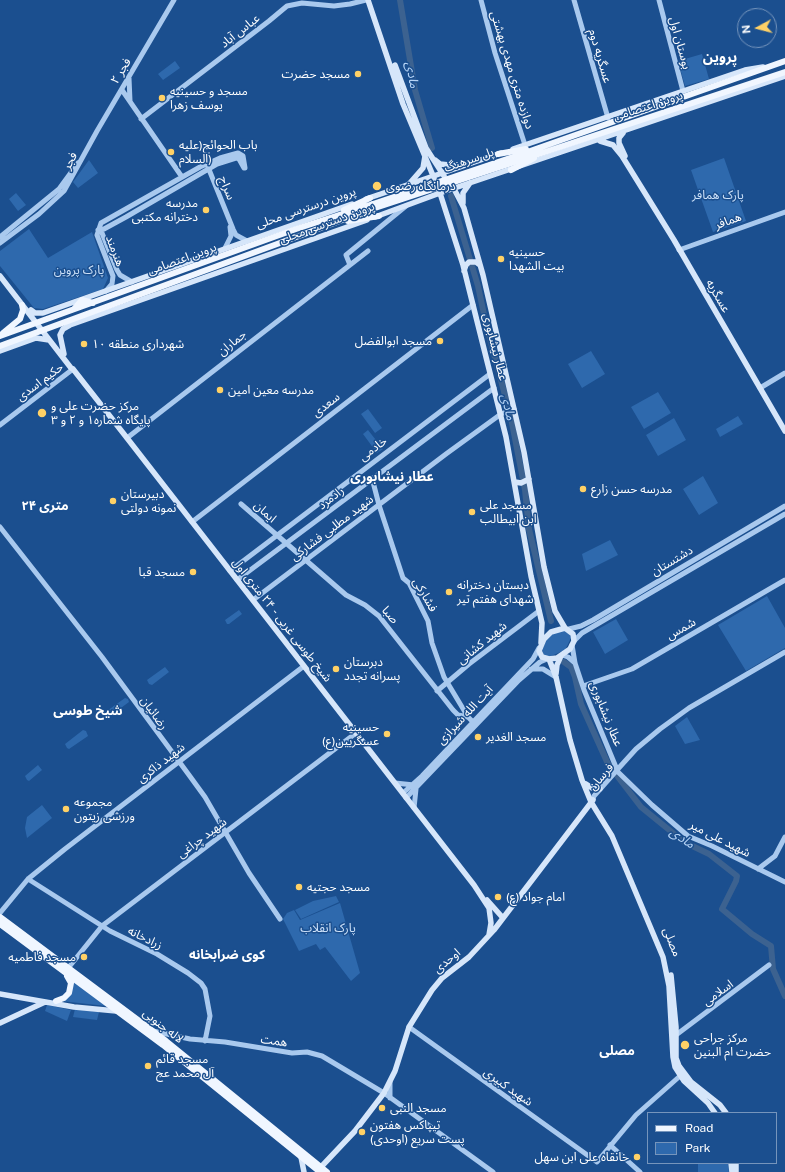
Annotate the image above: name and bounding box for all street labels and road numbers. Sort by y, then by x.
street label: دوازده متری مهدی بهشتی [487,9,537,131]
street label: عباس آباد [217,11,263,51]
street label: بوستان اول [666,15,694,71]
street label: عسگریه دوم [585,27,615,85]
street label: فجر ۲ [108,55,134,87]
street label: پروین اعتصامی [611,88,685,124]
street label: پل سرهنگ [442,145,496,175]
street label: فجر [60,150,80,172]
street label: سراج [216,174,238,202]
street label: پروین درسترسی محلی [254,184,358,232]
street label: پروین دسترسی محلی [277,199,377,247]
street label: همافر [713,210,743,232]
street label: هنرمند [103,233,127,269]
street label: پروین اعتصامی [146,240,218,278]
street label: عسگریه [703,277,733,315]
street label: عطار نیشابوری [480,312,510,382]
street label: جماران [215,327,249,359]
street label: حکیم اسدی [14,360,66,404]
street label: سعدی [309,390,343,420]
street label: خادمی [356,434,390,464]
street label: رادمرد [315,483,347,513]
street label: شهید مطلبی فشارکی [288,492,376,564]
street label: ایمان [251,498,279,526]
street label: دشتستان [649,543,695,579]
street label: شیخ طوسی غربی - ۲۴ متری اول [229,555,335,685]
street label: فشارکی [410,575,440,615]
street label: صبا [379,603,401,627]
street label: شمس [664,615,698,643]
street label: شهید کشانی [454,619,510,667]
street label: عطار نیشابوری [586,679,626,749]
street label: آیت الله شیرازی [434,682,496,748]
street label: رضائیان [137,693,171,733]
street label: شهید ذاکری [134,740,188,786]
street label: فرسان [585,761,617,793]
street label: شهید چراغی [174,815,230,861]
street label: شهید علی میر [687,818,753,860]
street label: زرادخانه [125,923,165,953]
street label: مصلی [660,925,684,959]
street label: اوحدی [431,946,463,976]
street label: اسلامی [700,977,736,1009]
street label: لاله جنوبی [140,1006,186,1046]
street label: همت [260,1032,288,1050]
street label: شهید کبیری [481,1065,535,1109]

